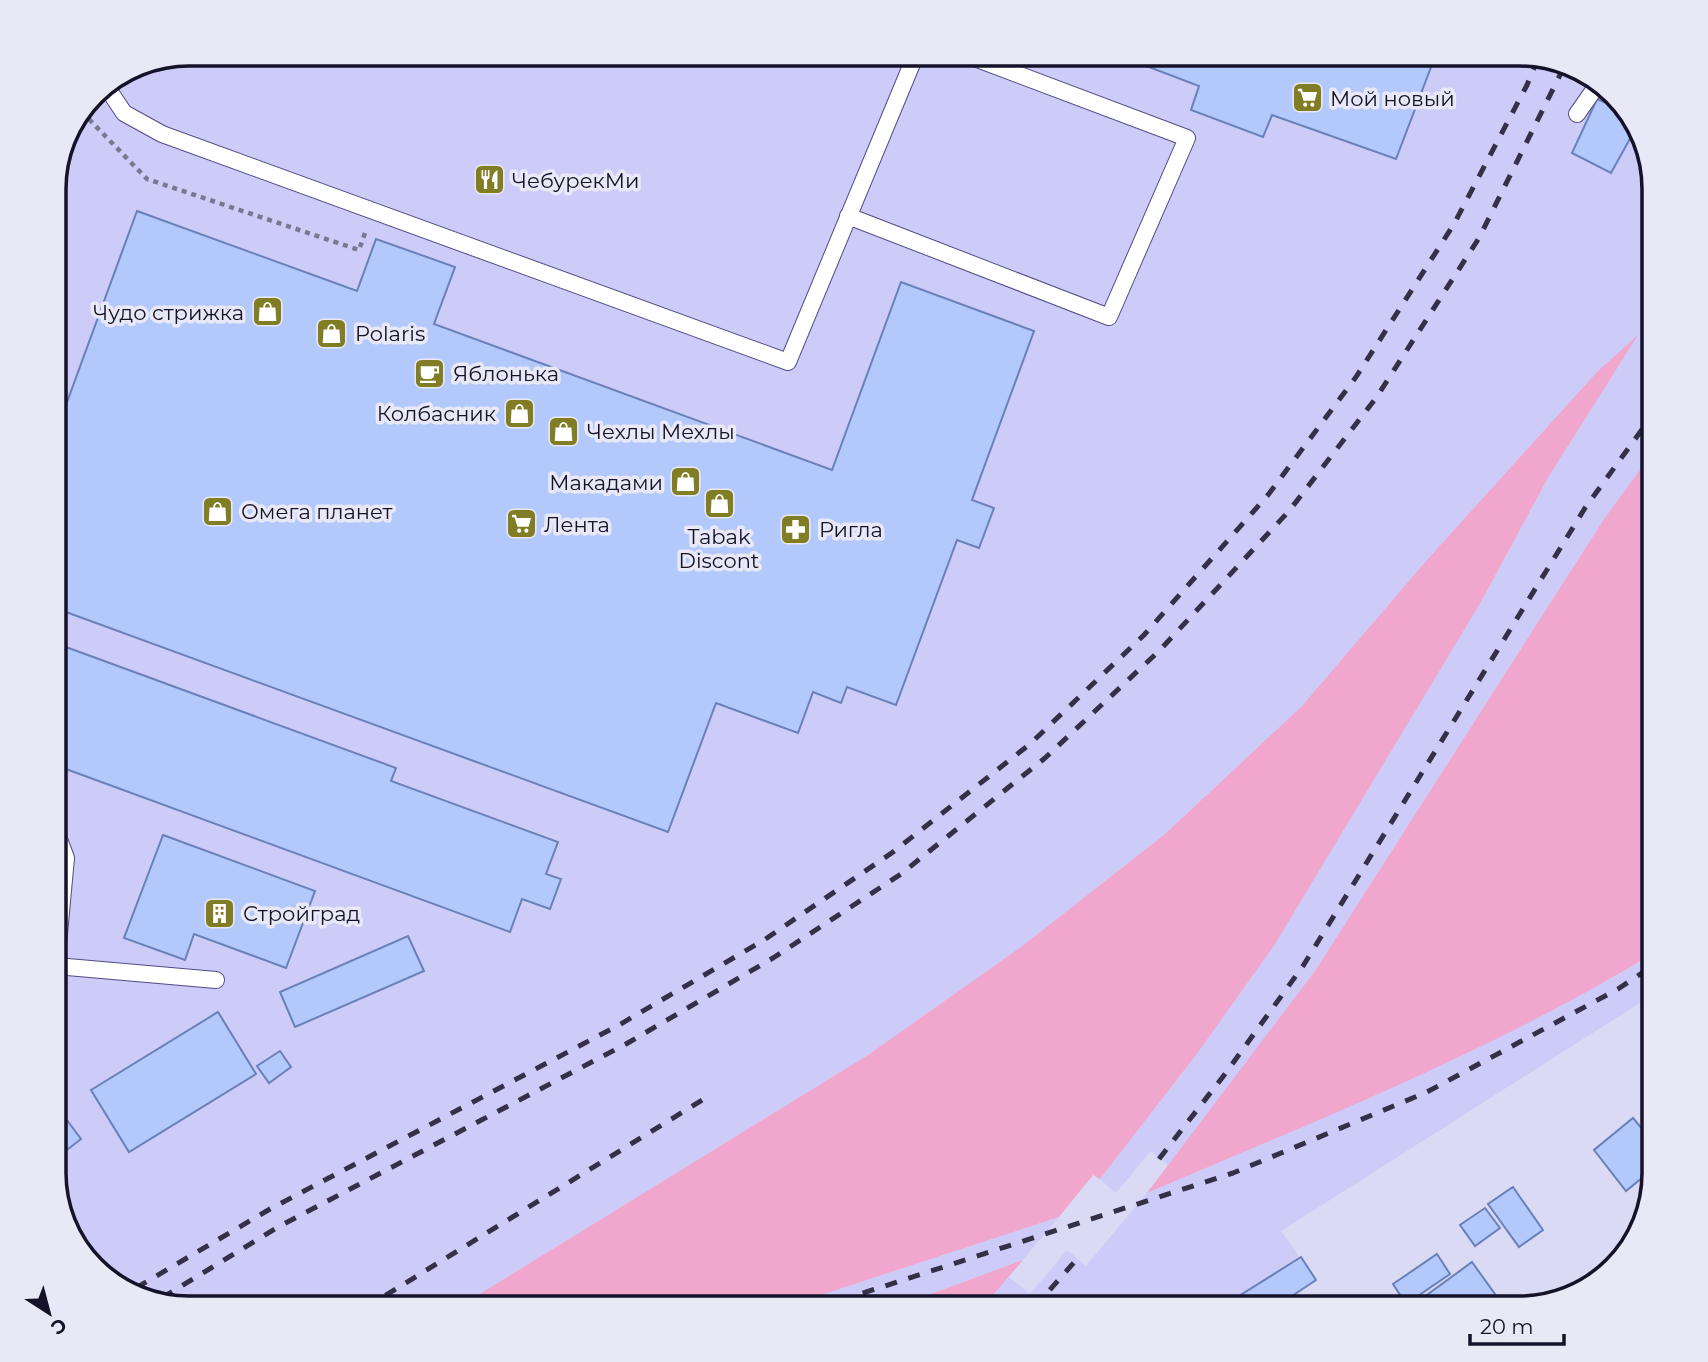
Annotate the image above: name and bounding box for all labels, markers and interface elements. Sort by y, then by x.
supermarket icon: Мой новый [1290,81,1324,115]
place label: Мой новый [1330,86,1455,111]
restaurant icon: ЧебурекМи [472,163,506,197]
place label: ЧебурекМи [512,168,640,193]
shop icon: Чудо стрижка [250,295,284,329]
place label: Чудо стрижка [93,300,244,325]
shop icon: Polaris [315,316,349,350]
place label: Polaris [355,321,425,346]
cafe icon: Яблонька [413,356,447,390]
place label: Яблонька [453,361,559,386]
shop icon: Колбасник [502,396,536,430]
place label: Колбасник [377,401,496,426]
shop icon: Чехлы Мехлы [547,414,581,448]
place label: Чехлы Мехлы [587,419,735,444]
shop icon: Макадами [669,465,703,499]
place label: Макадами [549,470,663,495]
shop icon: Tabak Discont [702,487,736,521]
shop icon: Омега планет [201,494,235,528]
place label: Омега планет [241,499,393,524]
supermarket icon: Лента [504,507,538,541]
place label: Лента [544,512,610,537]
pharmacy icon: Ригла [779,512,813,546]
place label: Ригла [819,517,883,542]
place label: Tabak Discont [679,524,759,573]
building icon: Стройград [203,896,237,930]
place label: Стройград [243,901,360,926]
north arrow [14,1278,84,1348]
scale bar [1470,1302,1564,1346]
text: С [46,1313,71,1340]
text: 20 m [1480,1314,1534,1339]

